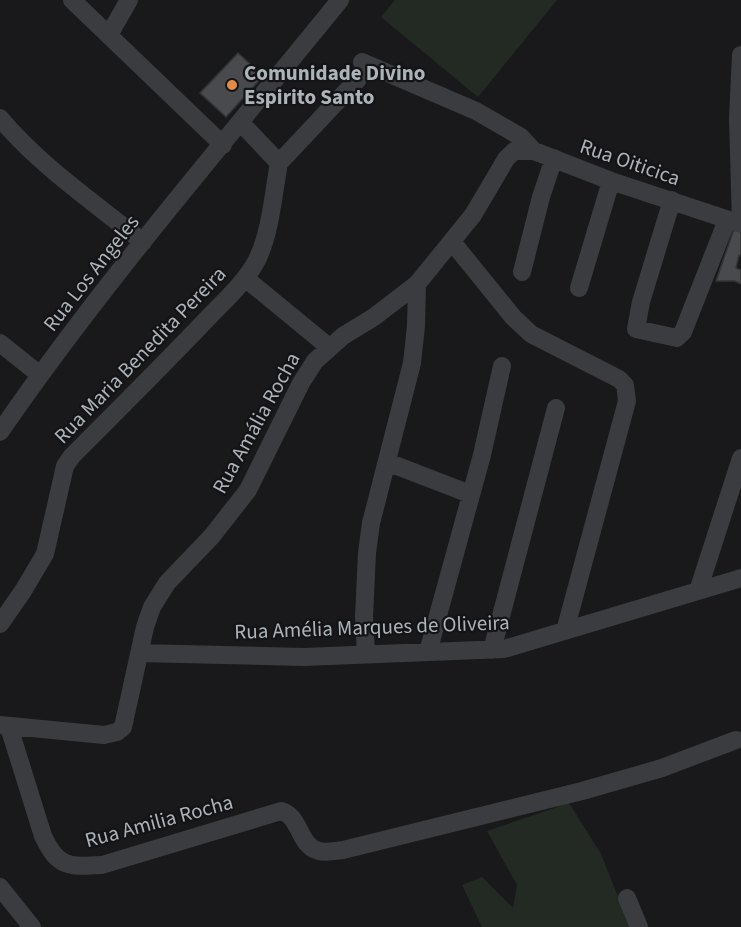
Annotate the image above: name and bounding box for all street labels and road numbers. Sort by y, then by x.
street label: Rua Oiticica [576,131,684,193]
street label: Rua Los Angeles [36,208,146,338]
street label: Rua Maria Benedita Pereira [47,260,233,450]
street label: Rua Amália Rocha [205,347,307,499]
street label: Rua Amélia Marques de Oliveira [234,607,510,647]
street label: Rua Amilia Rocha [82,787,236,855]

